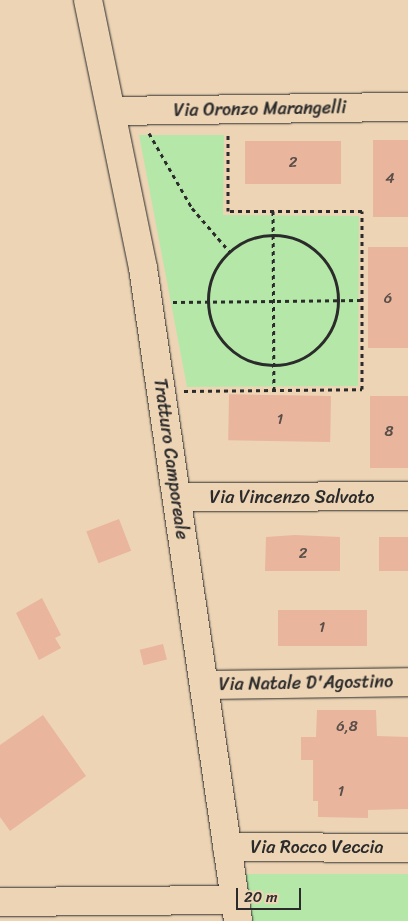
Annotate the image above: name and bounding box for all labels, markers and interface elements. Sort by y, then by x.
street label: Via Oronzo Marangelli [174,97,346,121]
house number: 2 [289,154,297,172]
house number: 4 [385,170,395,188]
house number: 6 [384,290,392,308]
street label: Tratturo Camporeale [149,377,193,541]
house number: 1 [277,411,283,429]
house number: 8 [384,423,394,441]
street label: Via Vincenzo Salvato [210,486,374,508]
house number: 2 [299,545,307,563]
house number: 1 [319,619,325,637]
street label: Via Natale D'Agostino [219,671,393,695]
house number: 6,8 [336,718,358,736]
house number: 1 [338,783,344,801]
street label: Via Rocco Veccia [251,836,383,858]
scale bar [238,878,303,910]
text: 20 m [244,884,278,910]

